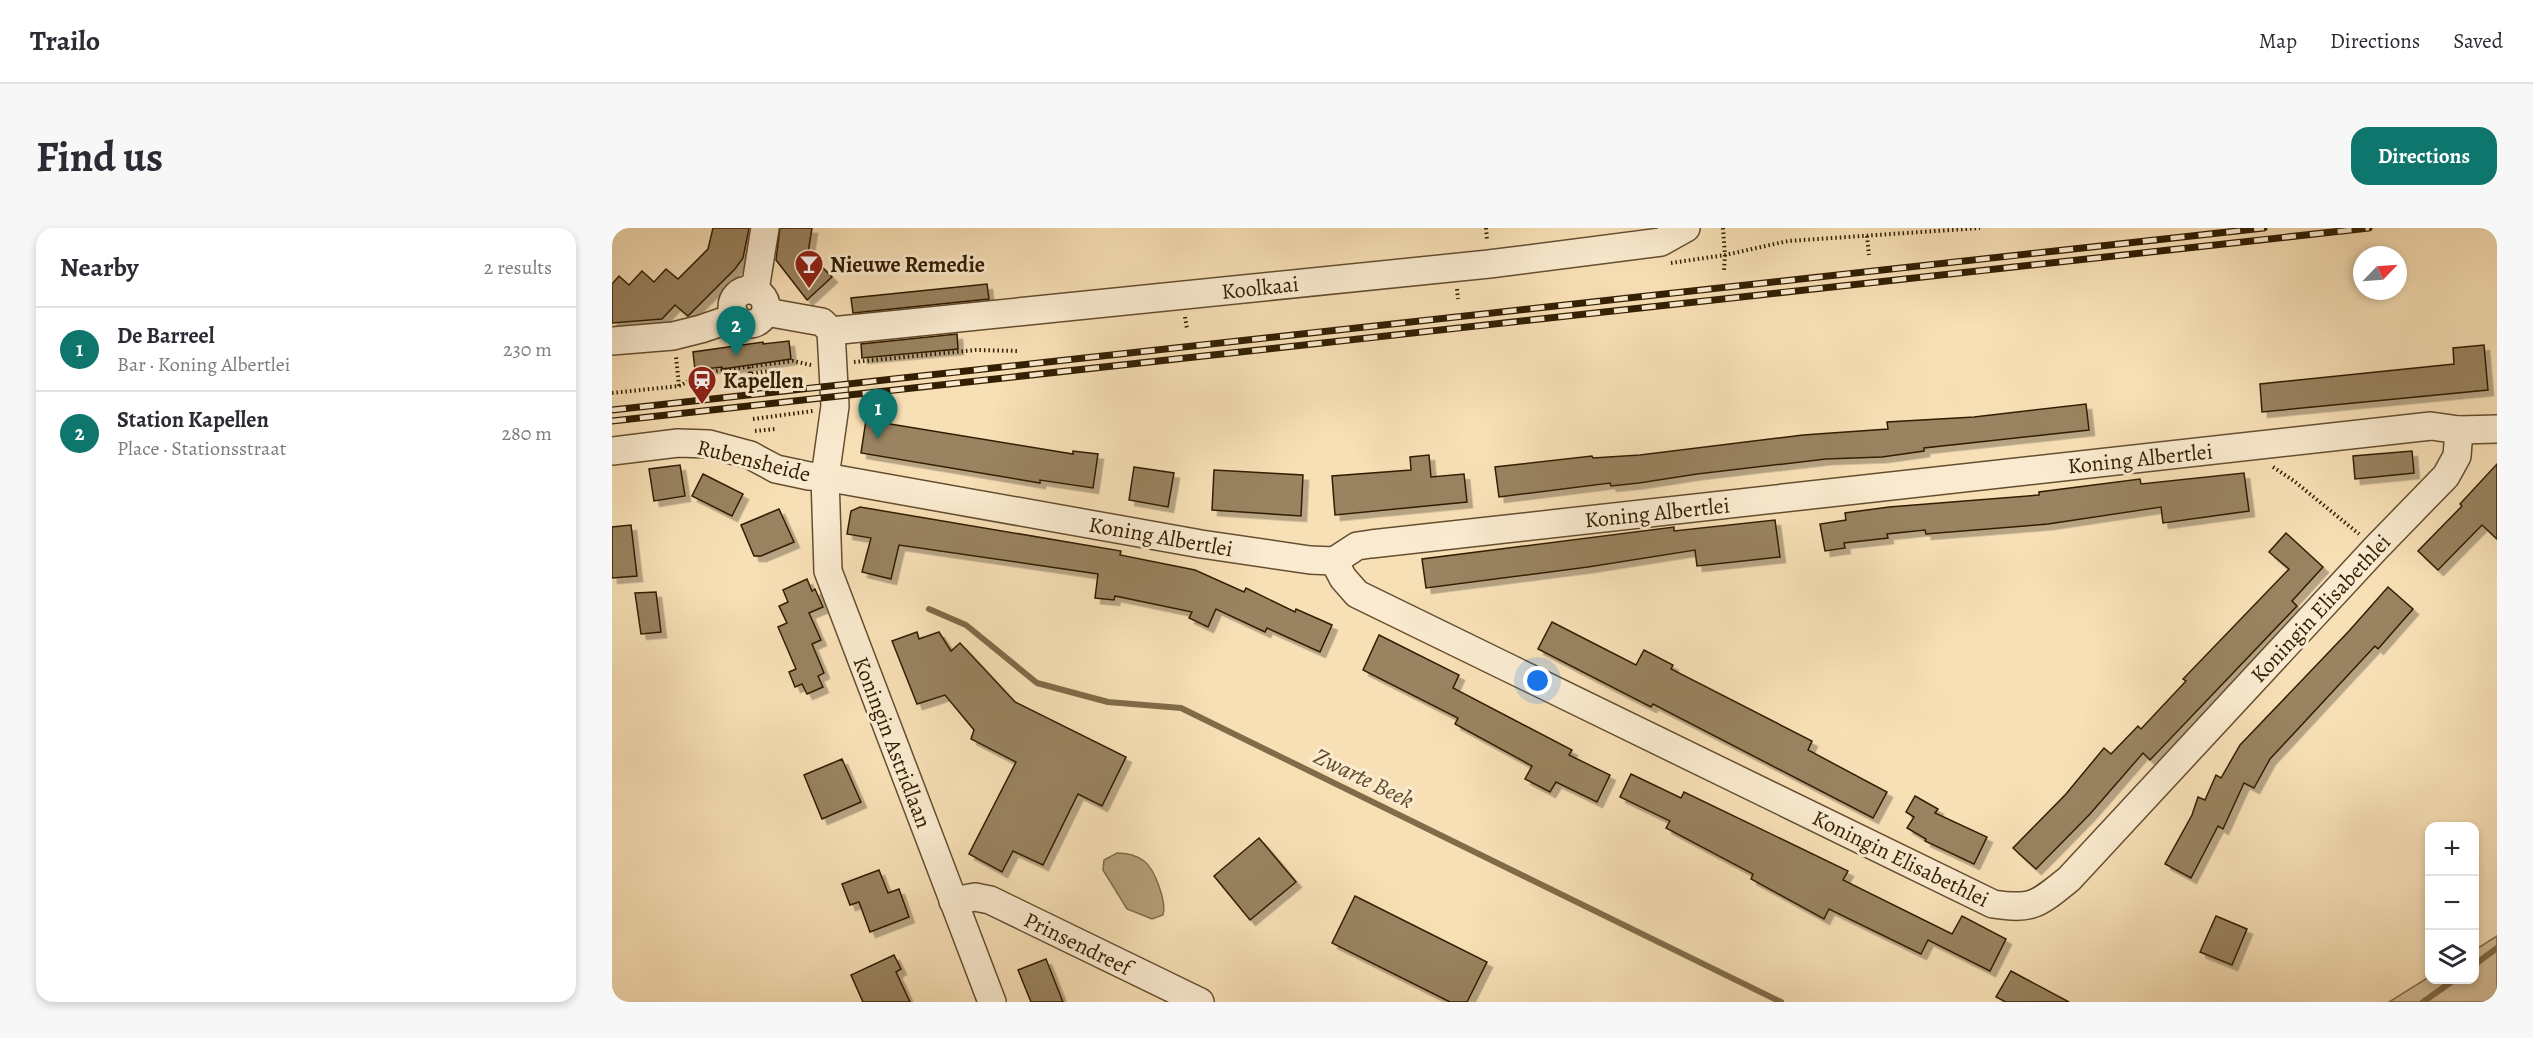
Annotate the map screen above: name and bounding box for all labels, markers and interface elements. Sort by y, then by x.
text: Trailo [30,22,100,60]
text: Map [2259,27,2297,55]
text: Directions [2330,27,2420,55]
text: Saved [2453,27,2503,55]
button: Directions [2351,127,2497,185]
text: Find us [36,128,163,185]
north arrow [2353,246,2407,300]
bar icon: Nieuwe Remedie [793,248,825,290]
text: Nearby [60,250,139,285]
place label: Nieuwe Remedie [830,250,985,280]
text: 2 results [484,254,552,281]
street label: Koolkaai [1220,269,1300,307]
pin: 2 [716,306,756,356]
text: De Barreel [117,321,214,351]
text: 1 [76,336,83,363]
text: 230 m [503,336,552,363]
text: Bar · Koning Albertlei [117,351,290,378]
station icon: Kapellen [686,364,718,406]
place label: Kapellen [723,366,804,396]
pin: 1 [858,390,898,439]
text: Station Kapellen [117,405,269,435]
text: 2 [75,420,84,447]
text: 280 m [502,420,552,447]
street label: Rubensheide [694,432,814,490]
text: Place · Stationsstraat [117,435,286,462]
street label: Koning Albertlei [2066,436,2214,482]
street label: Koning Albertlei [1583,490,1731,536]
street label: Koning Albertlei [1086,510,1235,564]
street label: Koningin Elisabethlei [2244,528,2398,690]
street label: Koningin Astridlaan [846,652,939,832]
your location [1523,666,1552,695]
water label: Zwarte Beek [1309,740,1420,816]
street label: Koningin Elisabethlei [1807,803,1994,915]
map controls [2425,822,2479,984]
button: + [2425,822,2479,876]
button: − [2425,876,2479,930]
street label: Prinsendreef [1019,905,1139,984]
button: layers [2425,930,2479,984]

